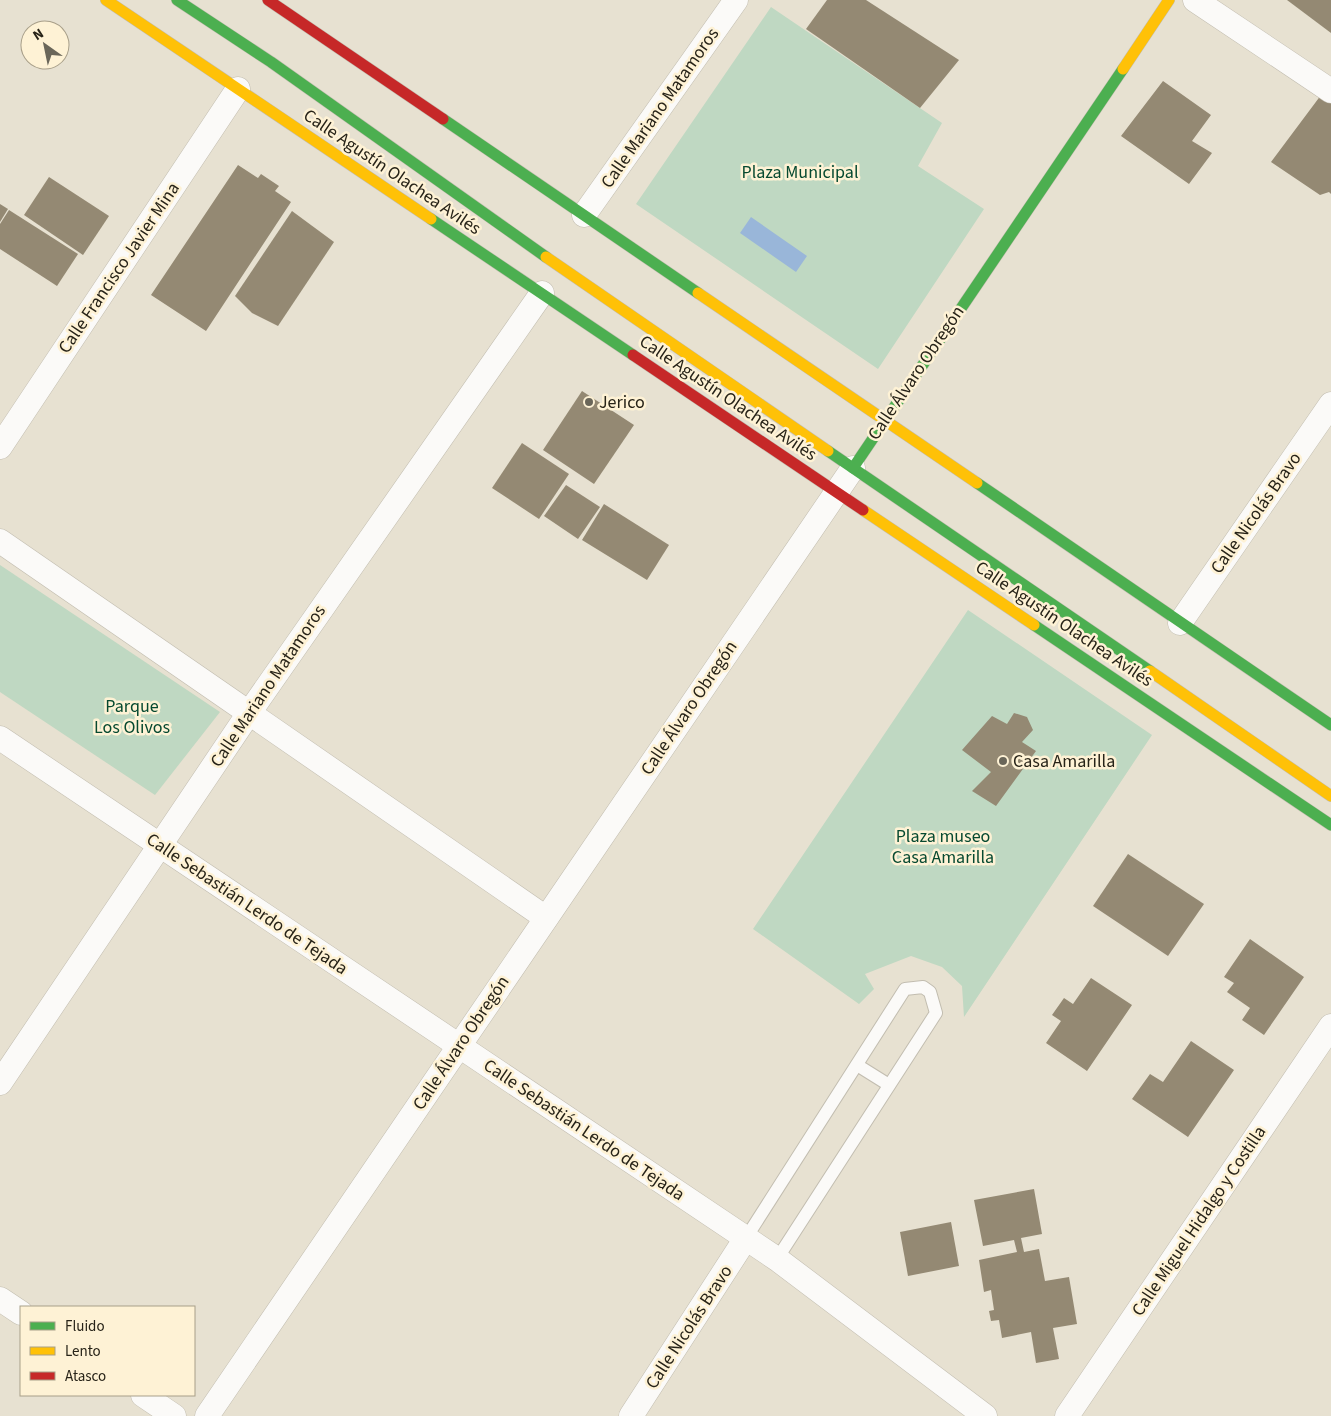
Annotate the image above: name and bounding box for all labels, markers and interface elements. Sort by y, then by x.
north arrow [20,20,70,70]
street label: Calle Mariano Matamoros [595,23,725,193]
text: N [29,24,48,46]
street label: Calle Agustín Olachea Avilés [298,103,486,241]
park label: Plaza Municipal [742,160,858,185]
street label: Calle Francisco Javier Mina [52,178,186,358]
street label: Calle Álvaro Obregón [862,301,970,445]
street label: Calle Agustín Olachea Avilés [634,329,822,467]
place label: Jerico [599,390,645,415]
marker: Jerico [583,396,595,408]
street label: Calle Nicolás Bravo [1205,447,1307,579]
street label: Calle Agustín Olachea Avilés [970,555,1158,693]
street label: Calle Mariano Matamoros [204,600,332,772]
street label: Calle Álvaro Obregón [635,636,743,780]
park label: Parque Los Olivos [94,694,170,740]
place label: Casa Amarilla [1013,749,1115,774]
marker: Casa Amarilla [997,755,1009,767]
park label: Plaza museo Casa Amarilla [892,824,994,870]
street label: Calle Sebastián Lerdo de Tejada [141,827,353,981]
street label: Calle Álvaro Obregón [407,971,515,1115]
street label: Calle Sebastián Lerdo de Tejada [478,1053,690,1207]
street label: Calle Miguel Hidalgo y Costilla [1126,1121,1272,1321]
street label: Calle Nicolás Bravo [640,1260,738,1394]
legend [20,1306,195,1396]
text: Fluido [65,1316,105,1337]
text: Lento [65,1341,101,1362]
text: Atasco [65,1366,106,1387]

